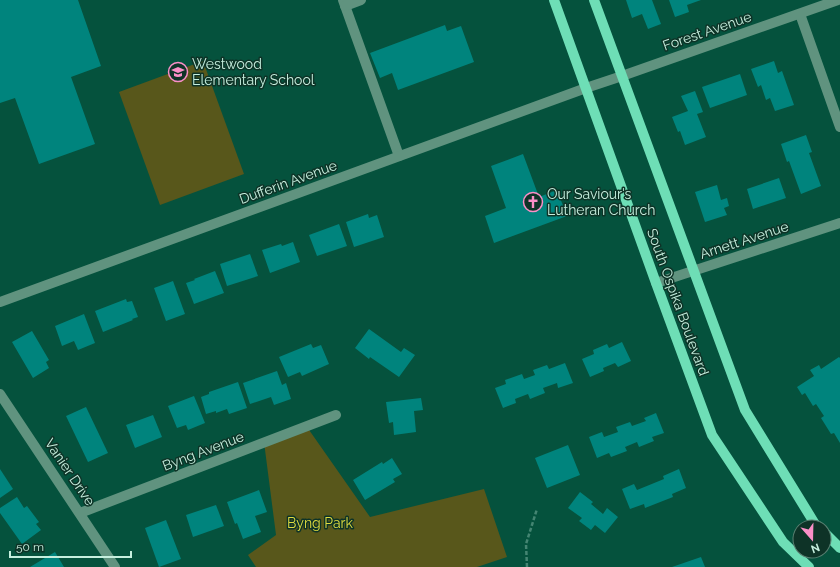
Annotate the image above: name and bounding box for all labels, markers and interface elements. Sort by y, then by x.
street label: Forest Avenue [661,8,753,54]
place label: Westwood Elementary School [192,56,315,88]
school or university icon: Westwood Elementary School [167,61,189,83]
street label: Dufferin Avenue [237,157,339,207]
place label: Our Saviour's Lutheran Church [547,186,655,218]
church icon: Our Saviour's Lutheran Church [522,191,544,213]
street label: Arnett Avenue [698,218,790,262]
street label: South Ospika Boulevard [644,226,712,378]
street label: Byng Avenue [160,428,246,474]
street label: Vanier Drive [42,435,98,509]
park label: Byng Park [287,515,353,531]
north arrow [792,519,832,559]
scale bar [10,533,131,559]
text: 50 m [16,540,44,554]
text: N [809,540,821,555]

